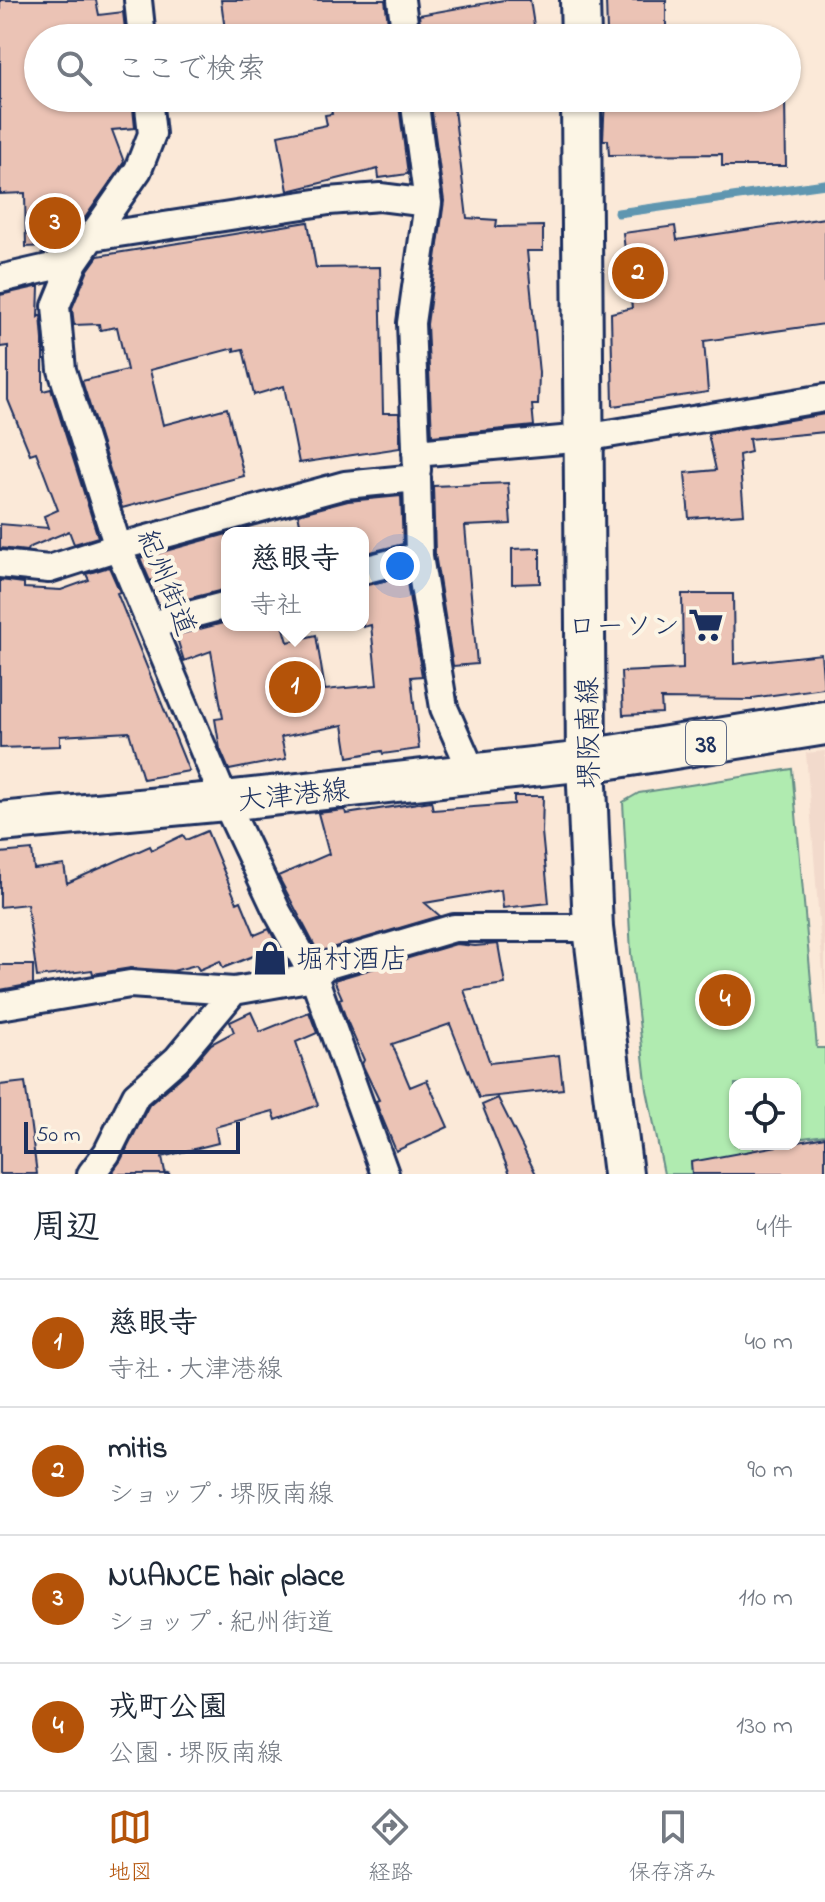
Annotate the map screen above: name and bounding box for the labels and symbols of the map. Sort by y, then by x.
pin: 3 [29,193,81,253]
pin: 2 [612,243,664,303]
street label: 紀州街道 [125,524,205,643]
your location [380,546,420,586]
supermarket icon: ローソン [687,606,725,644]
place label: ローソン [568,608,680,649]
pin: 1 [269,657,321,717]
street label: 堺阪南線 [569,677,612,789]
road number: 38 [686,721,726,765]
street label: 大津港線 [236,771,351,824]
shop icon: 堀村酒店 [251,939,289,977]
place label: 堀村酒店 [296,941,408,982]
pin: 4 [699,970,751,1030]
scale bar [24,1118,240,1154]

